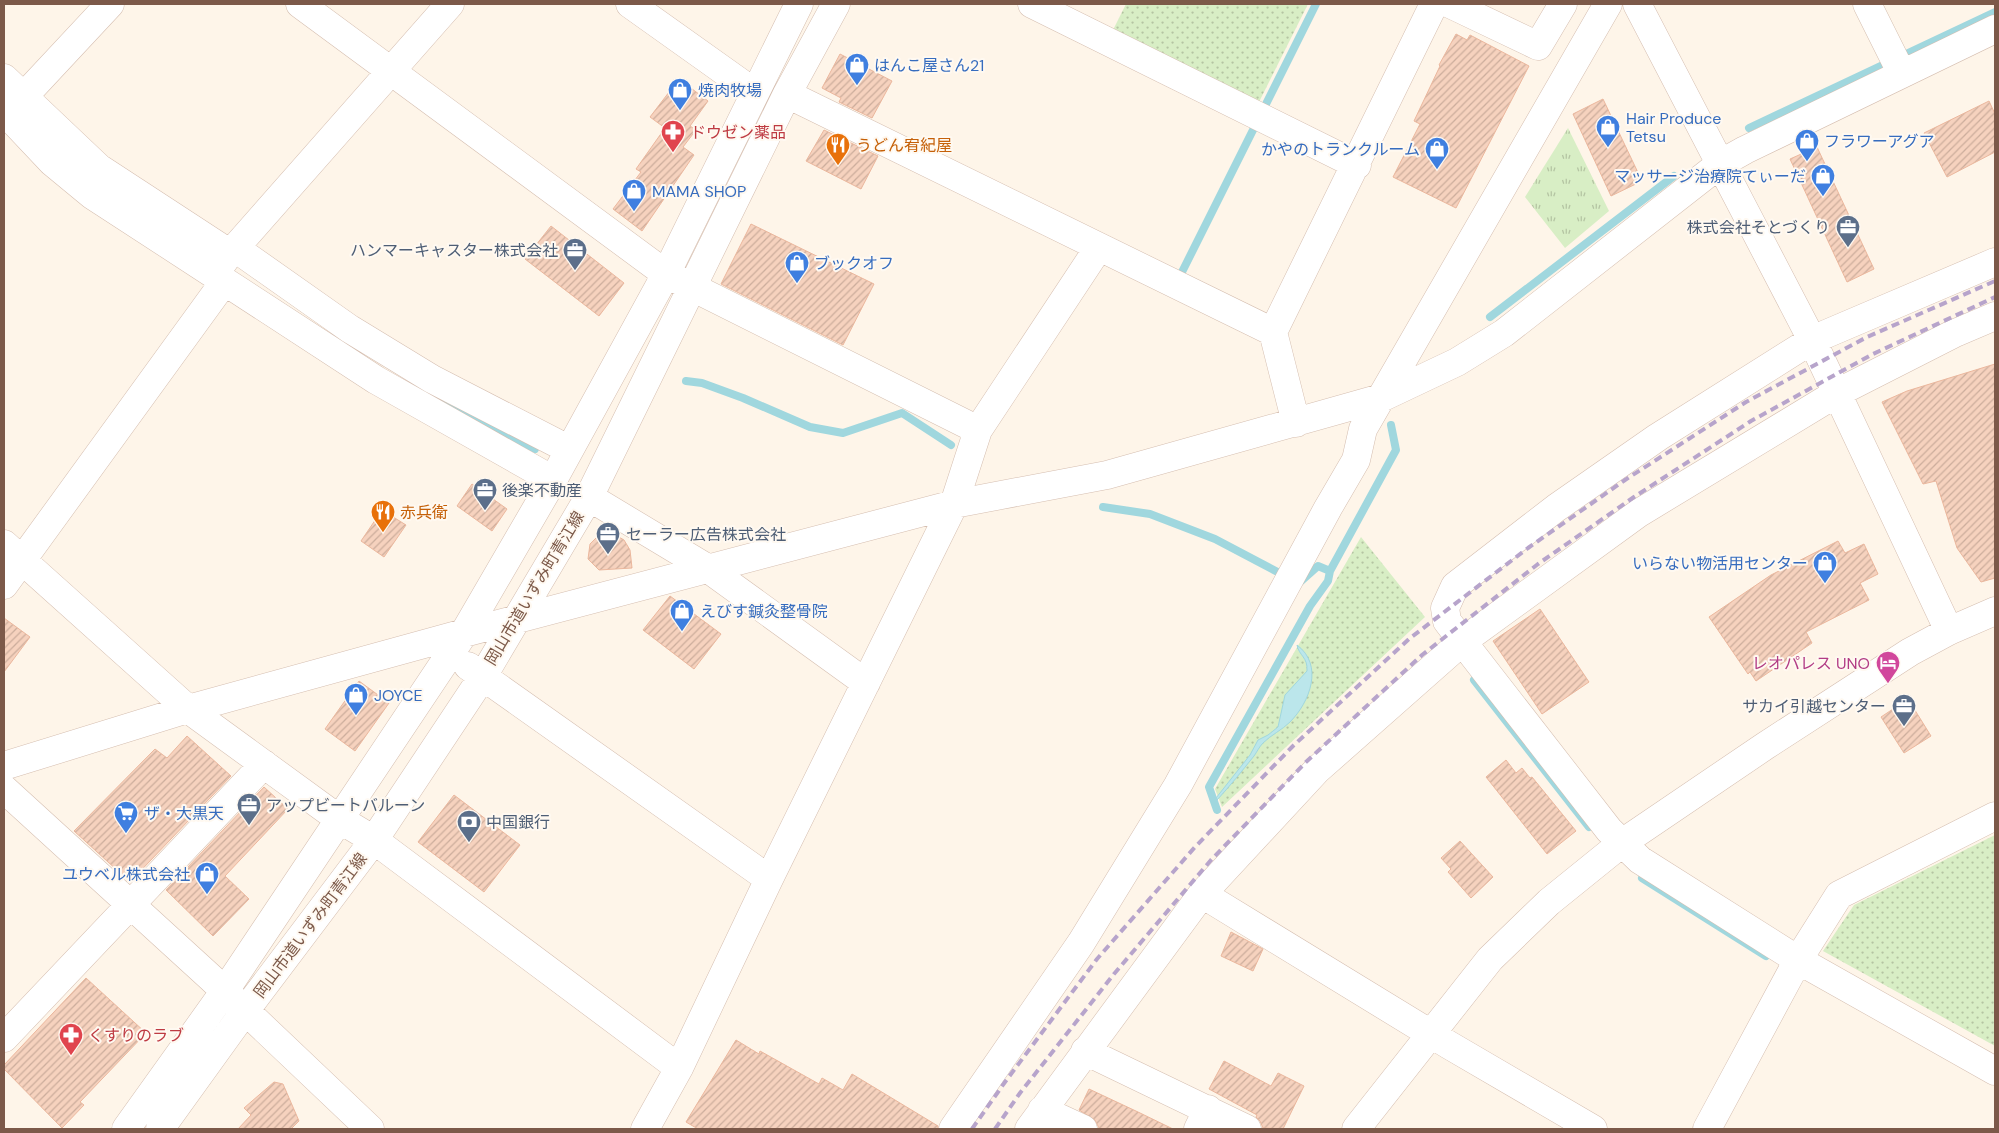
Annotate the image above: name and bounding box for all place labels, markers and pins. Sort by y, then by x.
shop icon: はんこ屋さん21 [844,52,870,86]
place label: はんこ屋さん21 [874,55,984,76]
shop icon: 焼肉牧場 [667,77,693,111]
place label: 焼肉牧場 [698,80,762,101]
place label: Hair Produce Tetsu [1626,108,1721,147]
shop icon: Hair Produce Tetsu [1595,114,1621,148]
pharmacy icon: ドウゼン薬品 [660,119,686,153]
place label: ドウゼン薬品 [690,122,786,143]
shop icon: フラワーアグア [1794,128,1820,162]
place label: フラワーアグア [1824,131,1935,152]
restaurant icon: うどん宥紀屋 [825,132,851,166]
place label: うどん宥紀屋 [856,135,952,156]
shop icon: かやのトランクルーム [1424,136,1450,170]
place label: かやのトランクルーム [1261,139,1420,160]
shop icon: マッサージ治療院てぃーだ [1810,163,1836,197]
place label: マッサージ治療院てぃーだ [1614,166,1806,187]
shop icon: MAMA SHOP [621,178,647,212]
place label: MAMA SHOP [652,181,746,202]
office icon: 株式会社そとづくり [1835,214,1861,248]
place label: 株式会社そとづくり [1687,217,1830,238]
office icon: ハンマーキャスター株式会社 [562,237,588,271]
place label: ハンマーキャスター株式会社 [350,240,558,261]
shop icon: ブックオフ [784,250,810,284]
place label: ブックオフ [814,253,894,274]
office icon: 後楽不動産 [472,477,498,511]
place label: 後楽不動産 [502,480,582,501]
restaurant icon: 赤兵衛 [370,499,396,533]
place label: 赤兵衛 [400,502,448,523]
office icon: セーラー広告株式会社 [595,521,621,555]
place label: セーラー広告株式会社 [626,524,786,545]
shop icon: いらない物活用センター [1812,550,1838,584]
place label: いらない物活用センター [1632,553,1808,574]
shop icon: えびす鍼灸整骨院 [669,598,695,632]
place label: えびす鍼灸整骨院 [700,601,828,622]
hotel icon: レオパレス UNO [1875,650,1901,684]
place label: レオパレス UNO [1752,653,1870,674]
shop icon: JOYCE [343,682,369,716]
place label: JOYCE [374,685,423,706]
office icon: サカイ引越センター [1891,693,1917,727]
place label: サカイ引越センター [1742,696,1886,717]
office icon: アップビートバルーン [236,792,262,826]
place label: アップビートバルーン [266,795,425,816]
supermarket icon: ザ・大黒天 [113,800,139,834]
place label: ザ・大黒天 [144,803,224,824]
bank icon: 中国銀行 [456,809,482,843]
place label: 中国銀行 [486,812,550,833]
shop icon: ユウベル株式会社 [194,861,220,895]
place label: ユウベル株式会社 [62,864,190,885]
pharmacy icon: くすりのラブ [58,1022,84,1056]
place label: くすりのラブ [88,1025,184,1046]

